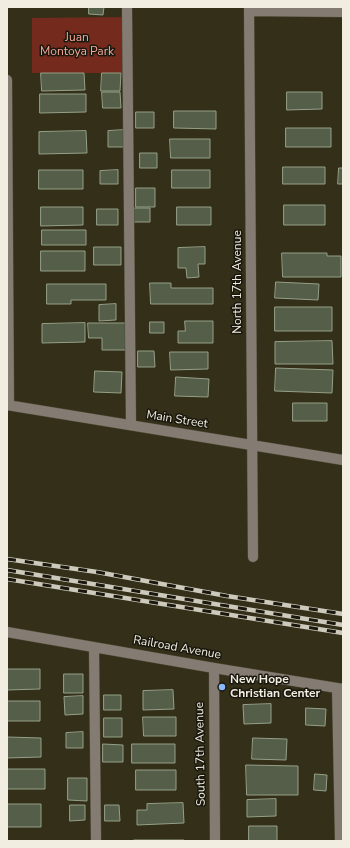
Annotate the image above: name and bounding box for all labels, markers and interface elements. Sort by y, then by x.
park label: Juan Montoya Park [40,31,114,59]
street label: North 17th Avenue [231,230,245,334]
street label: Main Street [145,408,209,432]
street label: Railroad Avenue [132,633,222,663]
place label: New Hope Christian Center [230,673,320,701]
marker: New Hope Christian Center [217,682,227,692]
street label: South 17th Avenue [193,702,209,806]

